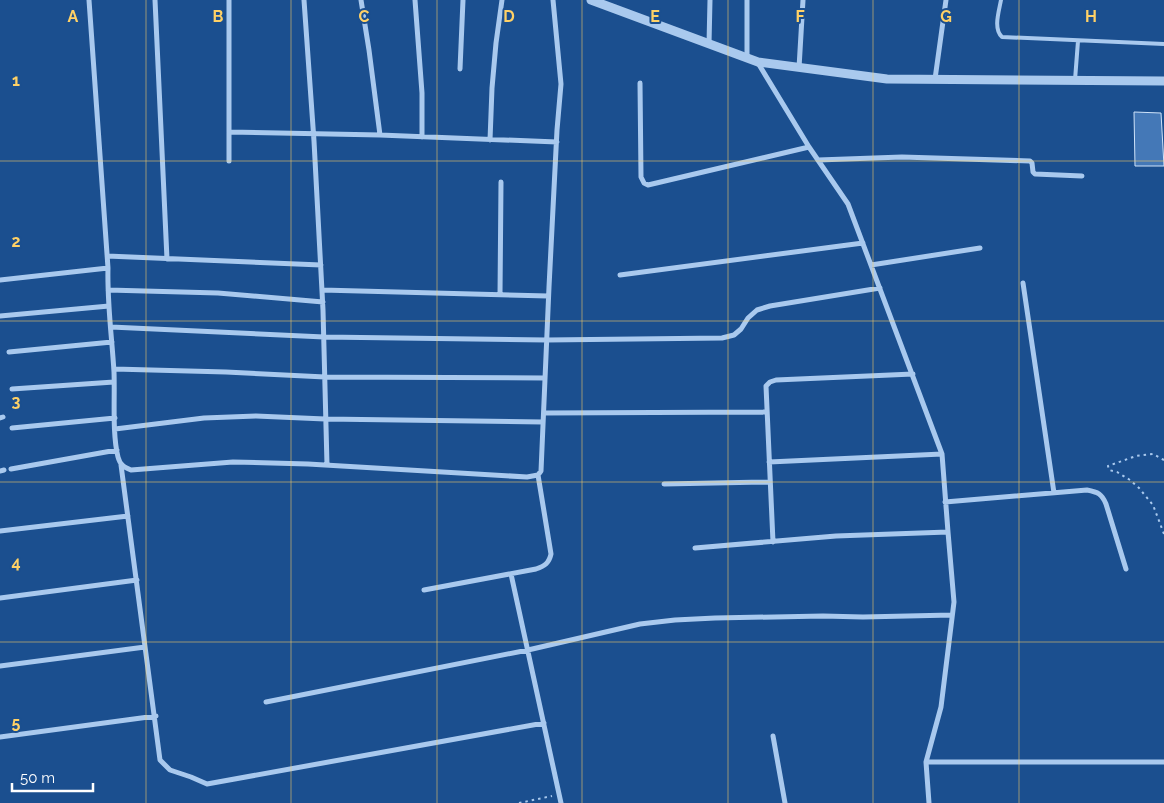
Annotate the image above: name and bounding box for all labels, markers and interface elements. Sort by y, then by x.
text: A [68,7,79,26]
text: B [213,7,224,26]
text: C [359,7,370,26]
text: D [503,7,515,26]
text: E [650,7,660,26]
text: F [795,7,805,26]
text: G [940,7,952,26]
text: H [1085,7,1097,26]
text: 1 [12,71,20,90]
text: 2 [11,232,21,251]
text: 3 [12,392,21,411]
text: 4 [11,553,21,572]
text: 5 [12,713,21,732]
scale bar [12,760,94,792]
text: 50 m [20,769,55,787]

